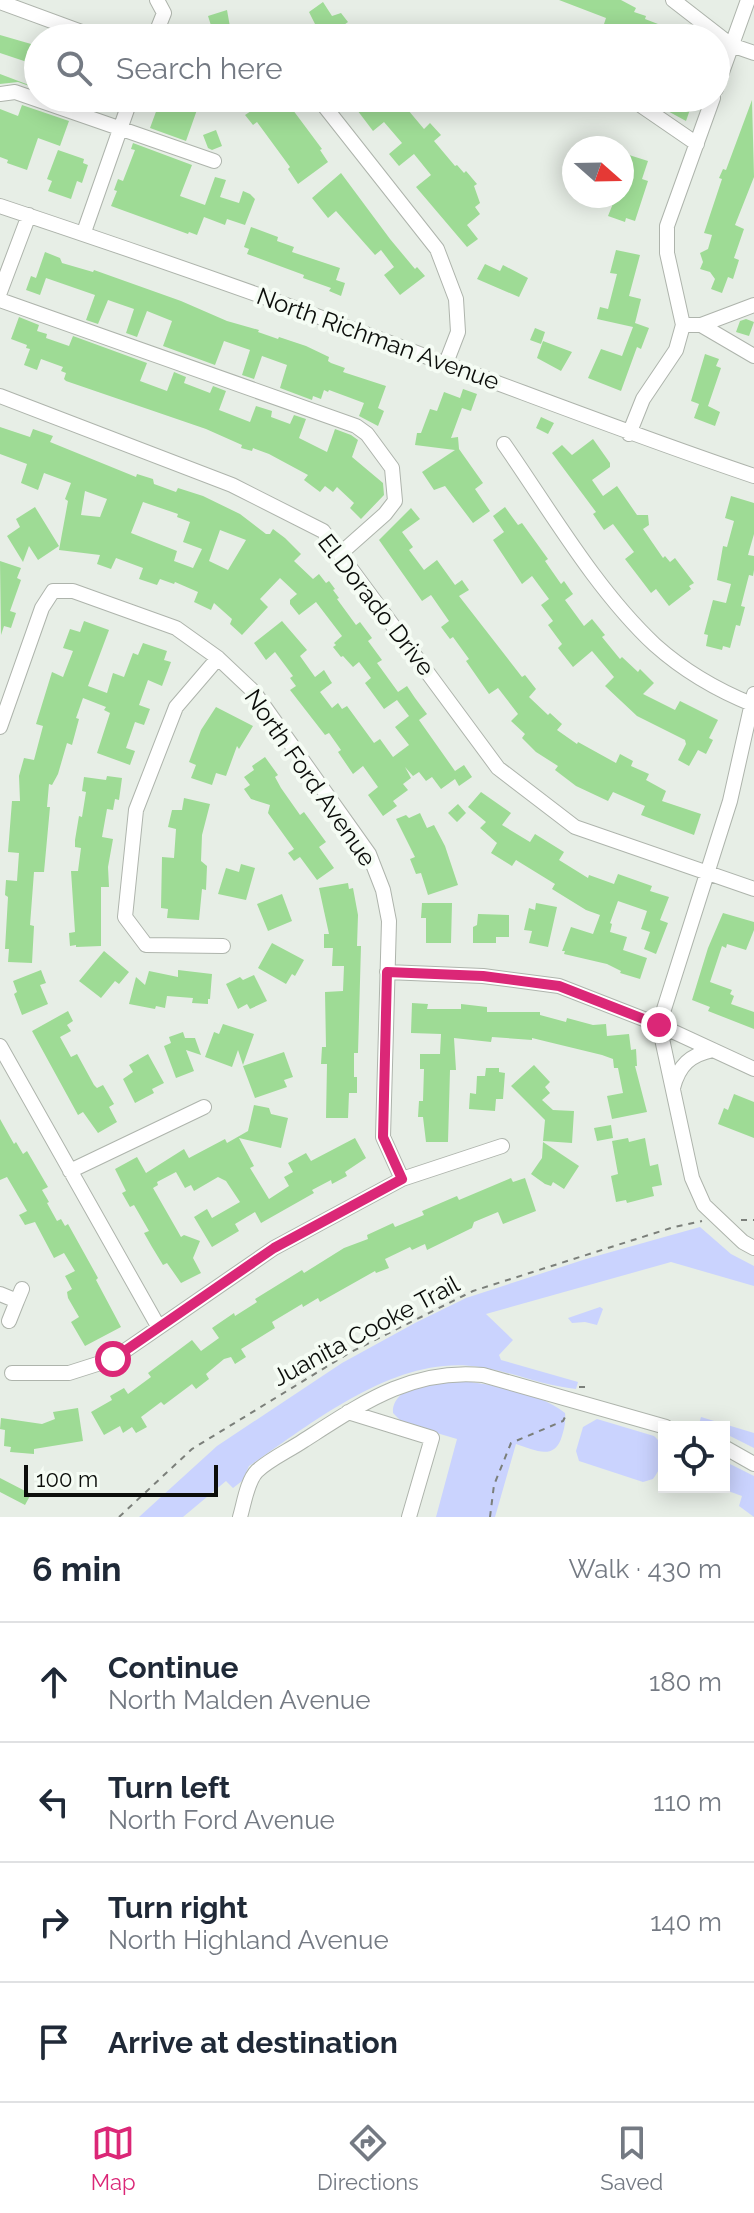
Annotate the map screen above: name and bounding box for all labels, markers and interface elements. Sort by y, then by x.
search box [24,24,730,112]
icon: search [52,46,96,90]
text: Search here [116,51,283,86]
north arrow [562,136,634,208]
street label: North Richman Avenue [253,281,503,396]
street label: El Dorado Drive [312,528,441,681]
street label: North Ford Avenue [238,684,382,872]
route end [641,1007,677,1043]
street label: Juanita Cooke Trail [267,1269,465,1392]
route start [95,1341,131,1377]
map controls [658,1421,730,1493]
button: locate [658,1421,730,1493]
scale bar [24,1461,218,1497]
text: 100 m [36,1466,98,1492]
text: 6 min [32,1549,122,1589]
text: Walk · 430 m [568,1554,722,1584]
text: Continue [108,1650,239,1685]
icon: ahead [32,1660,76,1704]
text: 180 m [649,1667,722,1697]
text: North Malden Avenue [108,1685,371,1715]
text: Turn left [108,1770,230,1805]
icon: left [32,1780,76,1824]
text: 110 m [653,1787,722,1817]
text: North Ford Avenue [108,1805,335,1835]
text: Turn right [108,1890,248,1925]
icon: right [32,1900,76,1944]
text: 140 m [650,1907,722,1937]
text: North Highland Avenue [108,1925,389,1955]
icon: arrive [32,2020,76,2064]
text: Arrive at destination [108,2025,398,2060]
tab: Map [91,2121,136,2195]
tab: Directions [317,2121,419,2195]
tab: Saved [600,2121,663,2195]

